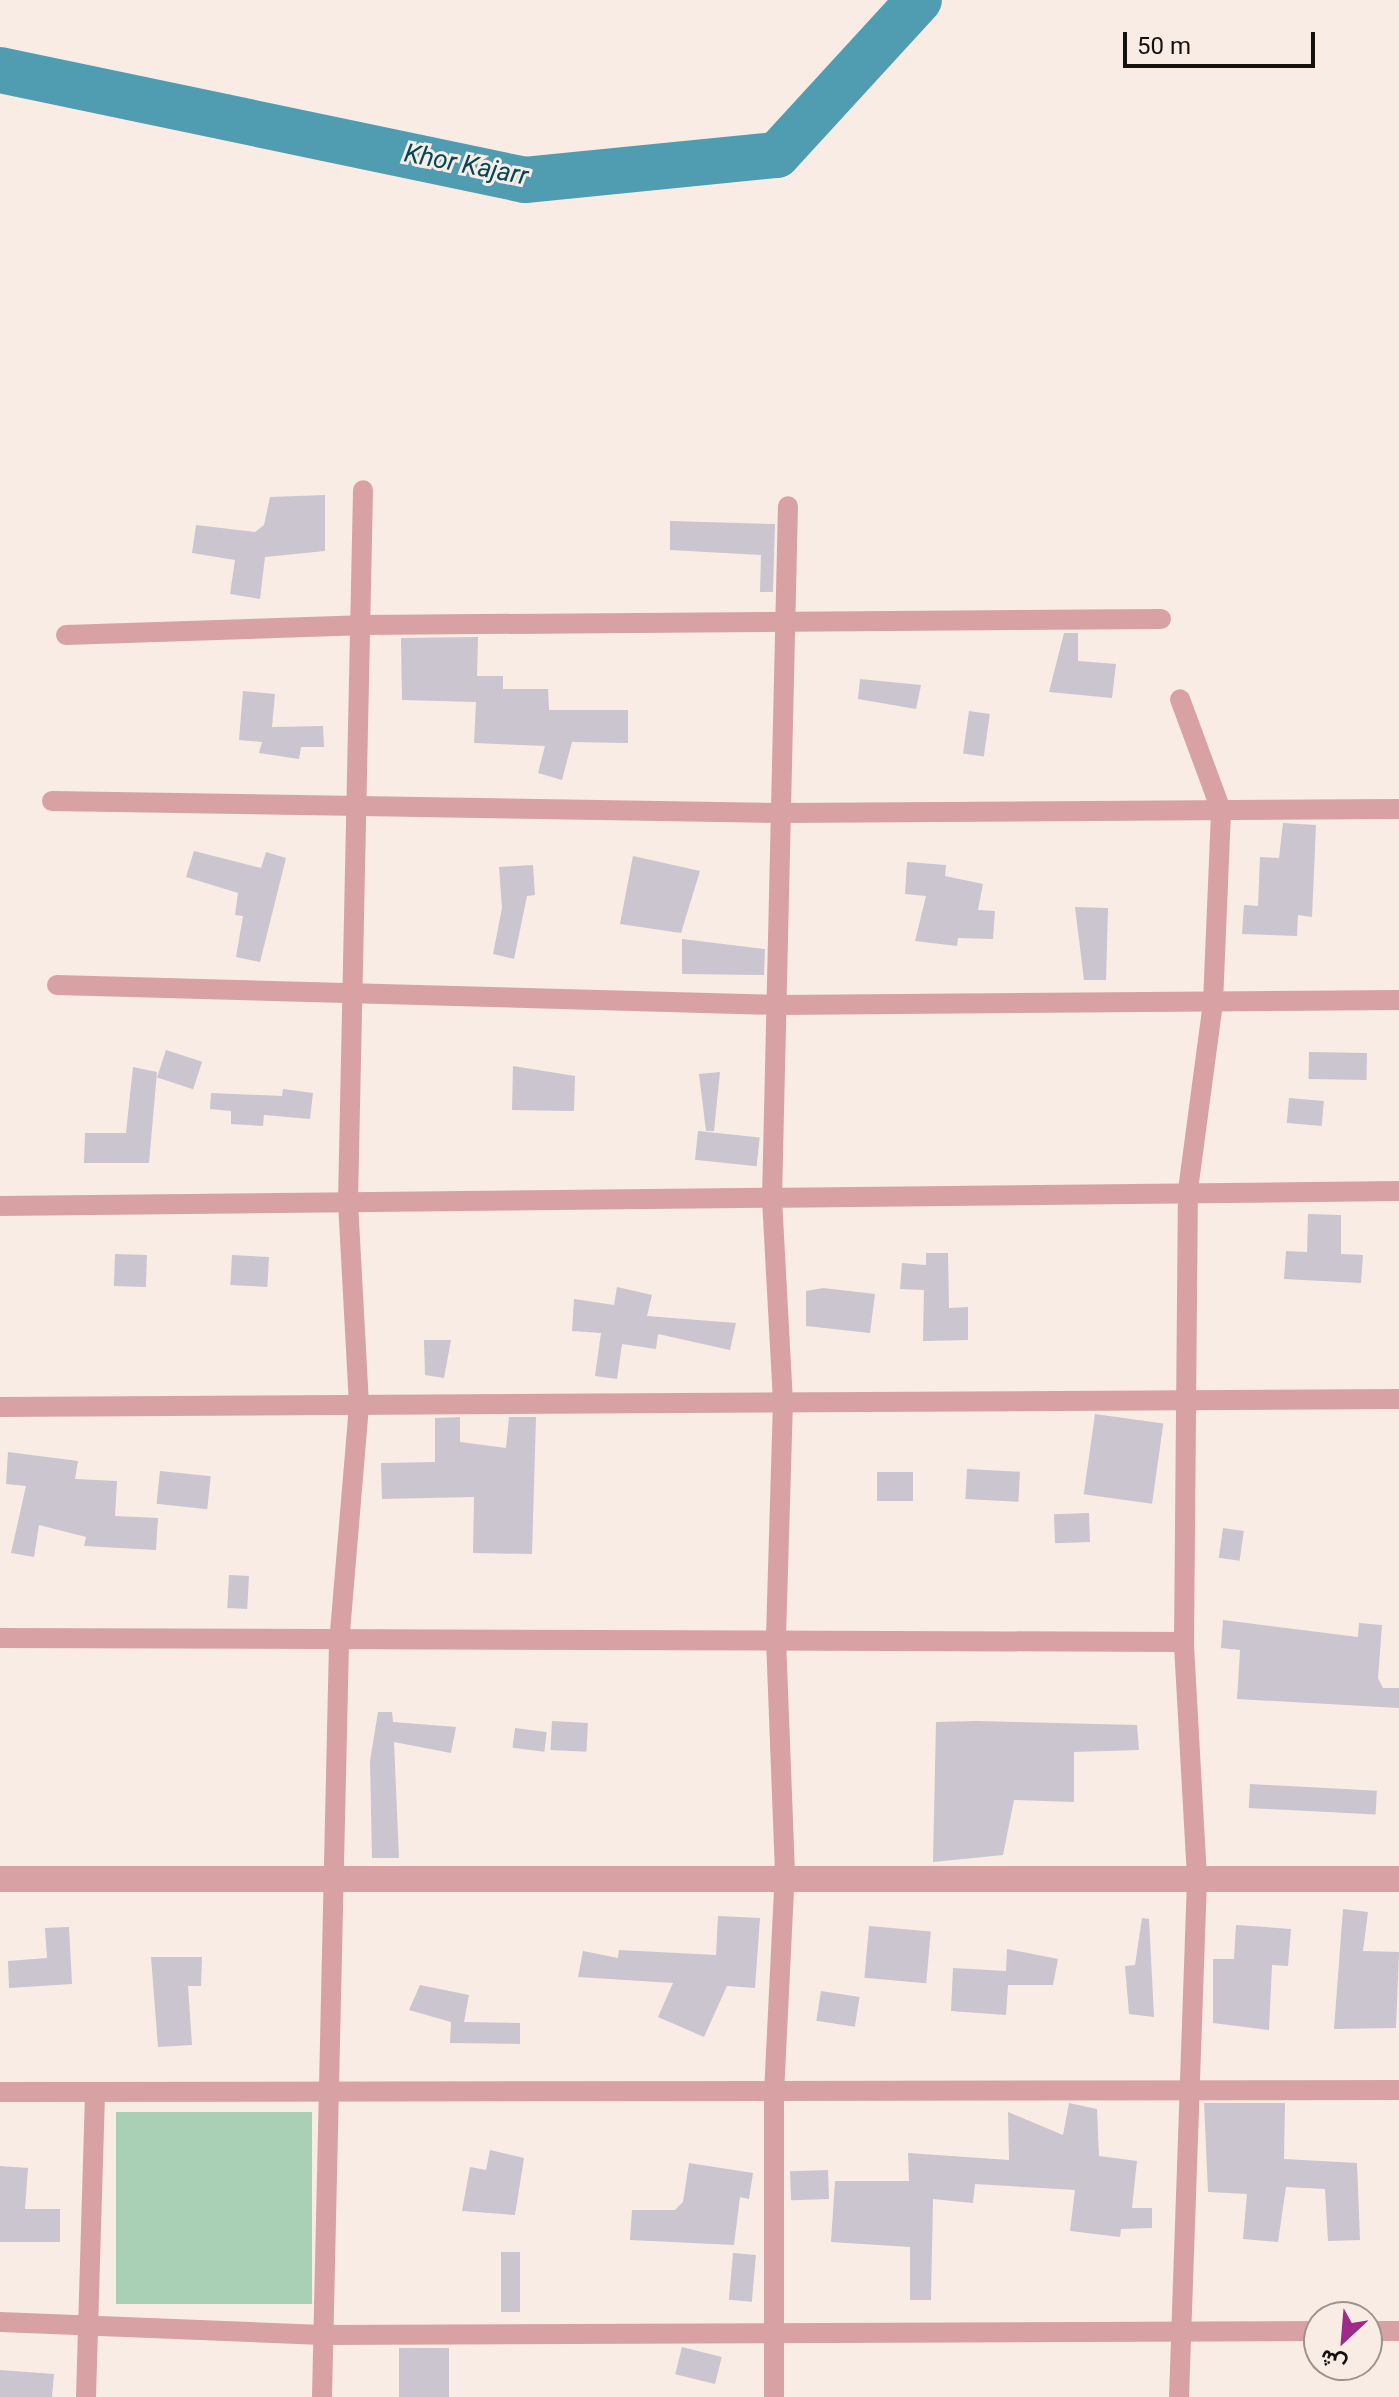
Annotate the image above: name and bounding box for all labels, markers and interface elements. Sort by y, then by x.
scale bar [1127,16,1319,66]
text: 50 m [1137,32,1191,60]
water label: Khor Kajarr [401,138,531,192]
north arrow [1303,2301,1383,2381]
text: ش [1316,2344,1350,2378]

